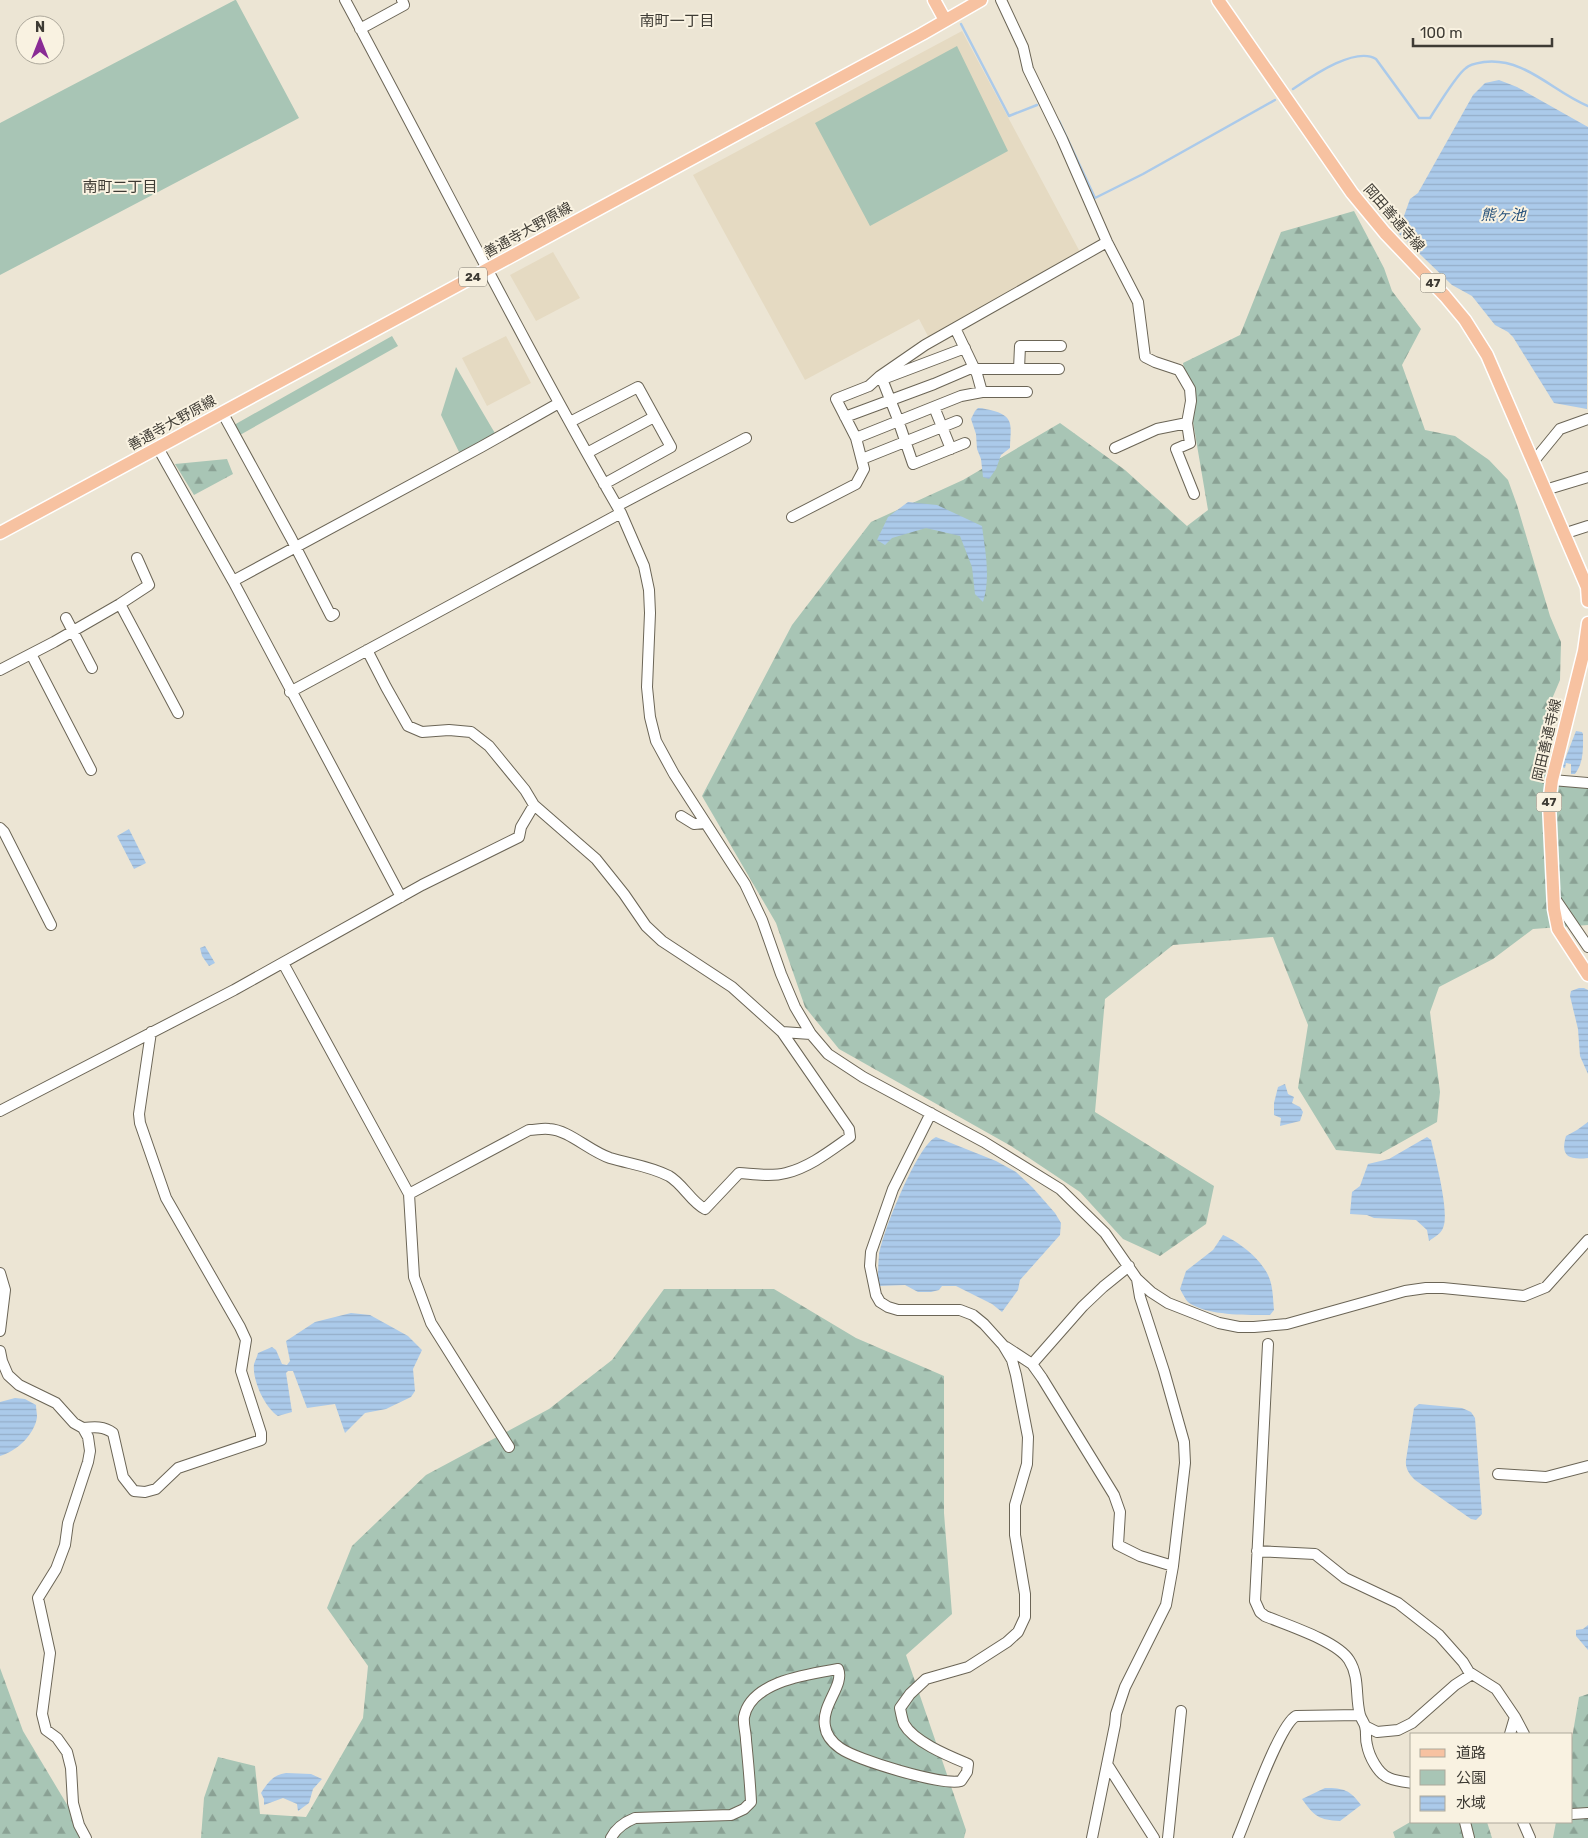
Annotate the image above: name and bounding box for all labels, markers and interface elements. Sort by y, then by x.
district label: 南町一丁目 [639,12,715,30]
north arrow [15,15,65,65]
scale bar [1413,15,1552,47]
text: N [35,19,45,36]
text: 100 m [1420,24,1462,42]
district label: 南町二丁目 [82,178,158,196]
street label: 岡田善通寺線 [1360,181,1428,255]
street label: 善通寺大野原線 [481,199,575,261]
water label: 熊ヶ池 [1480,206,1527,224]
road number: 24 [459,268,487,286]
road number: 47 [1420,274,1446,292]
street label: 善通寺大野原線 [125,392,219,454]
street label: 岡田善通寺線 [1529,697,1565,783]
road number: 47 [1536,792,1562,812]
legend [1410,1733,1573,1823]
text: 道路 [1456,1744,1486,1762]
text: 公園 [1456,1769,1486,1787]
text: 水域 [1456,1794,1486,1812]

